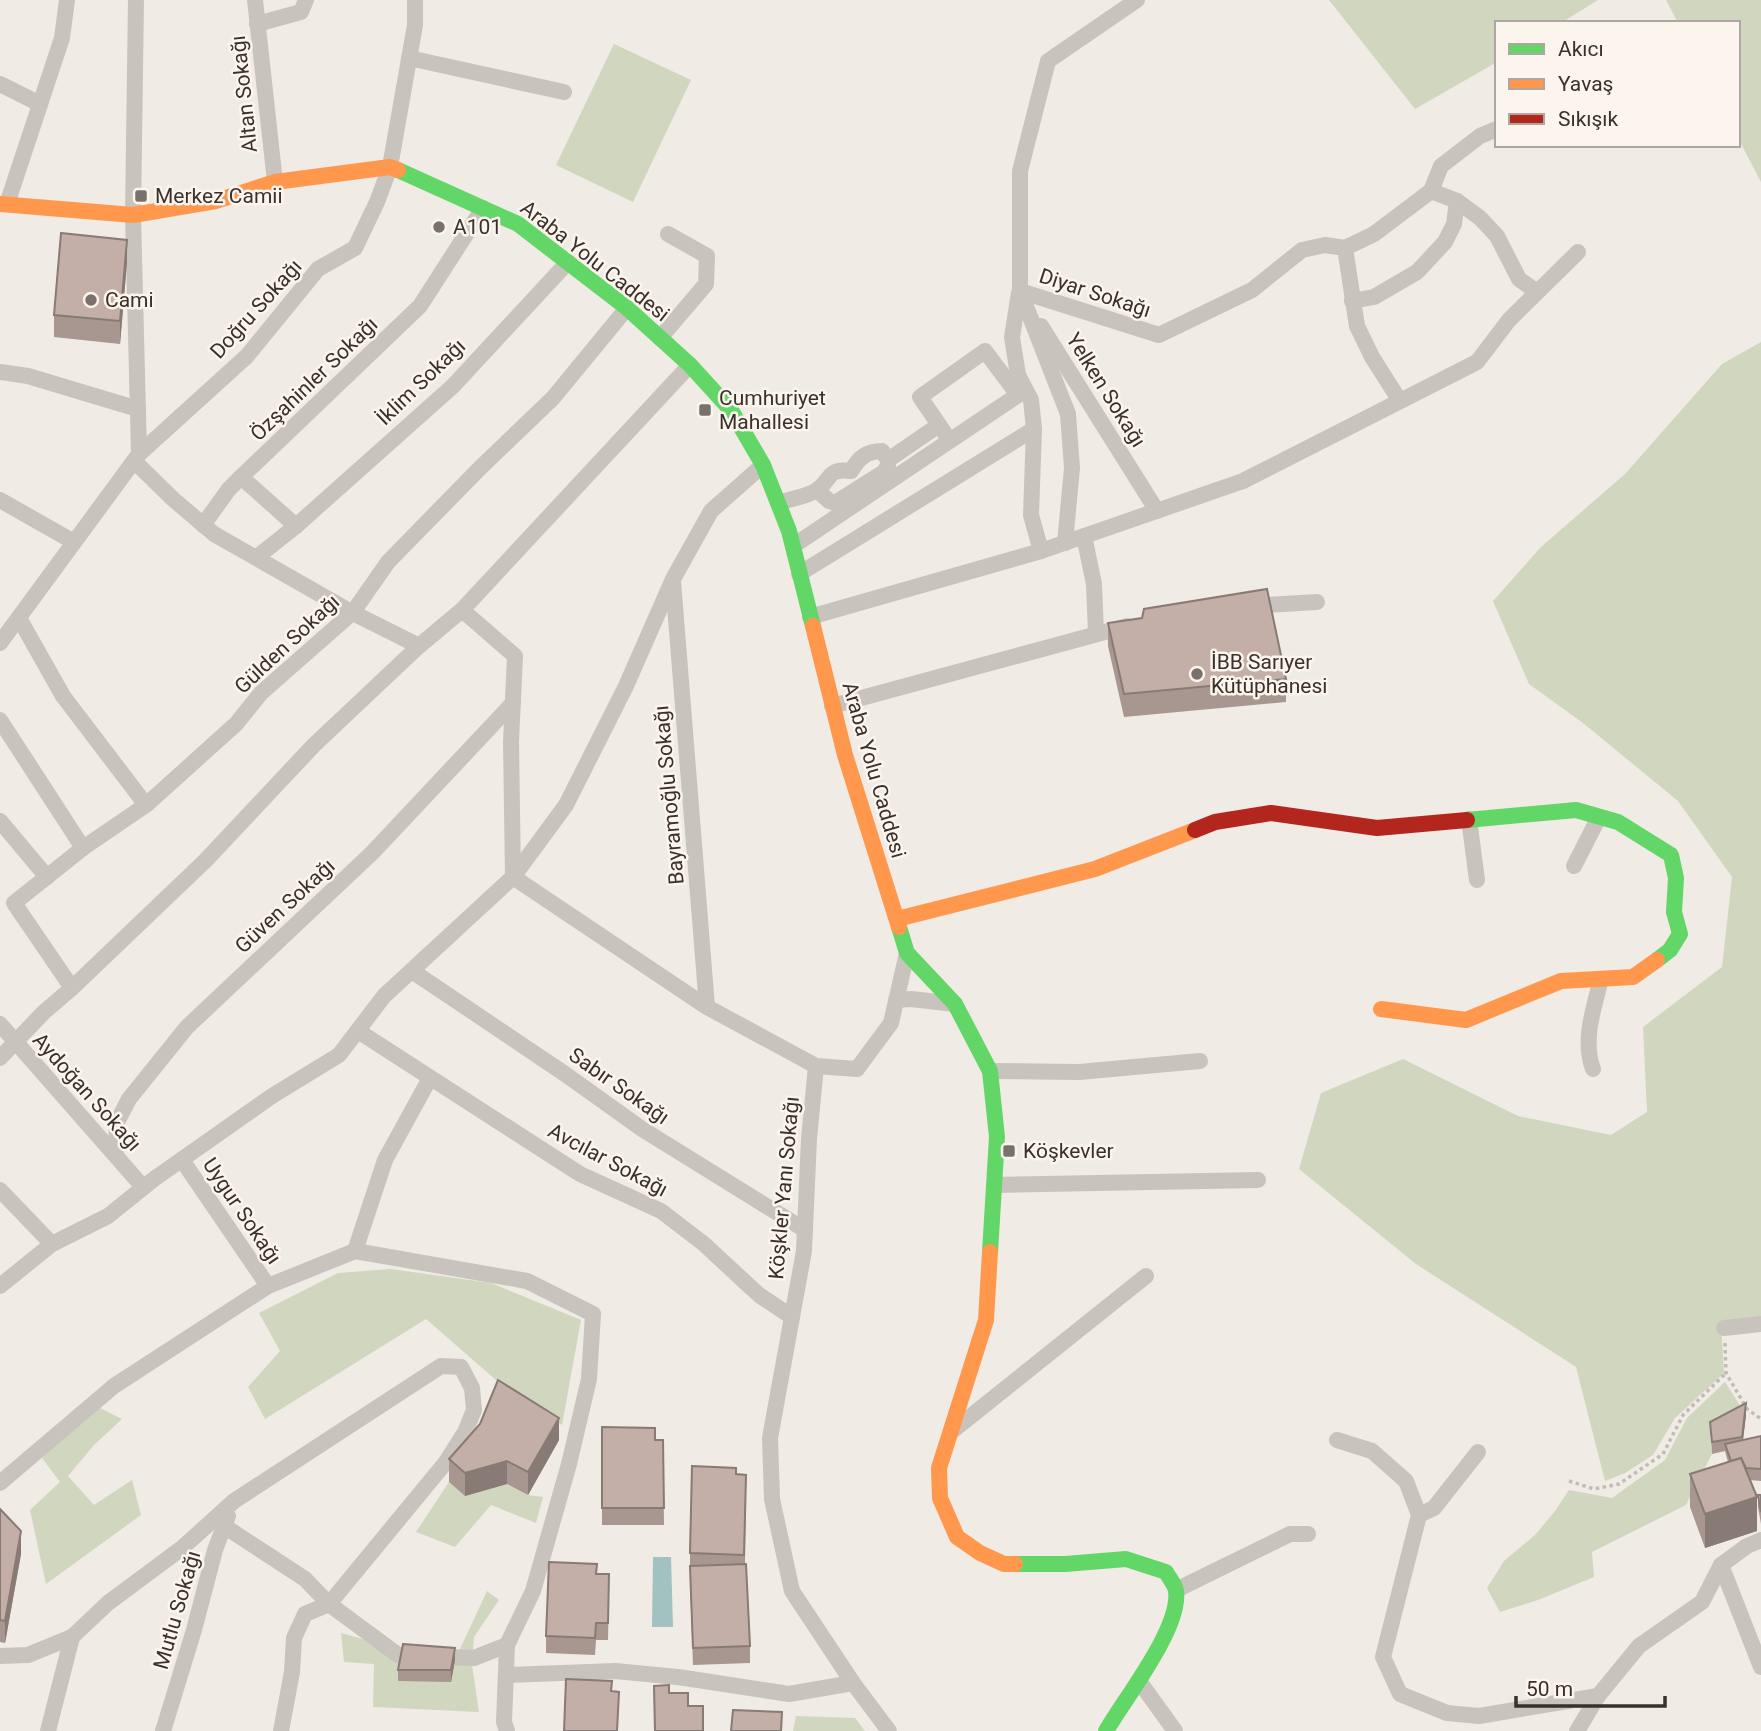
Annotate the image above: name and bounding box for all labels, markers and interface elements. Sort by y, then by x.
legend [1495,21,1740,147]
street label: Altan Sokağı [226,34,262,154]
text: Akıcı [1558,37,1604,61]
text: Yavaş [1558,72,1613,96]
text: Sıkışık [1558,107,1619,131]
place label: Merkez Camii [155,184,283,208]
marker: Merkez Camii [133,188,149,204]
street label: Araba Yolu Caddesi [516,196,674,326]
place label: A101 [453,215,502,239]
marker: A101 [431,219,447,235]
street label: Doğru Sokağı [205,255,307,363]
street label: Diyar Sokağı [1036,264,1154,322]
place label: Cami [105,288,154,312]
marker: Cami [83,292,99,308]
street label: Özşahinler Sokağı [245,312,383,446]
street label: Yelken Sokağı [1061,328,1151,452]
street label: İklim Sokağı [372,334,470,430]
place label: Cumhuriyet Mahallesi [719,386,826,434]
marker: Cumhuriyet Mahallesi [697,402,713,418]
street label: Gülden Sokağı [230,589,344,699]
place label: İBB Sarıyer Kütüphanesi [1211,650,1327,698]
marker: İBB Sarıyer Kütüphanesi [1189,666,1205,682]
street label: Araba Yolu Caddesi [837,679,911,861]
street label: Bayramoğlu Sokağı [649,704,689,886]
street label: Güven Sokağı [230,854,340,958]
street label: Aydoğan Sokağı [28,1028,146,1156]
street label: Sabır Sokağı [564,1043,674,1129]
street label: Köşkler Yanı Sokağı [764,1095,804,1281]
street label: Avcılar Sokağı [544,1118,672,1202]
place label: Köşkevler [1023,1139,1114,1163]
marker: Köşkevler [1001,1143,1017,1159]
street label: Uygur Sokağı [198,1153,286,1269]
street label: Mutlu Sokağı [149,1548,205,1672]
scale bar [1516,1664,1665,1708]
text: 50 m [1526,1677,1573,1701]

